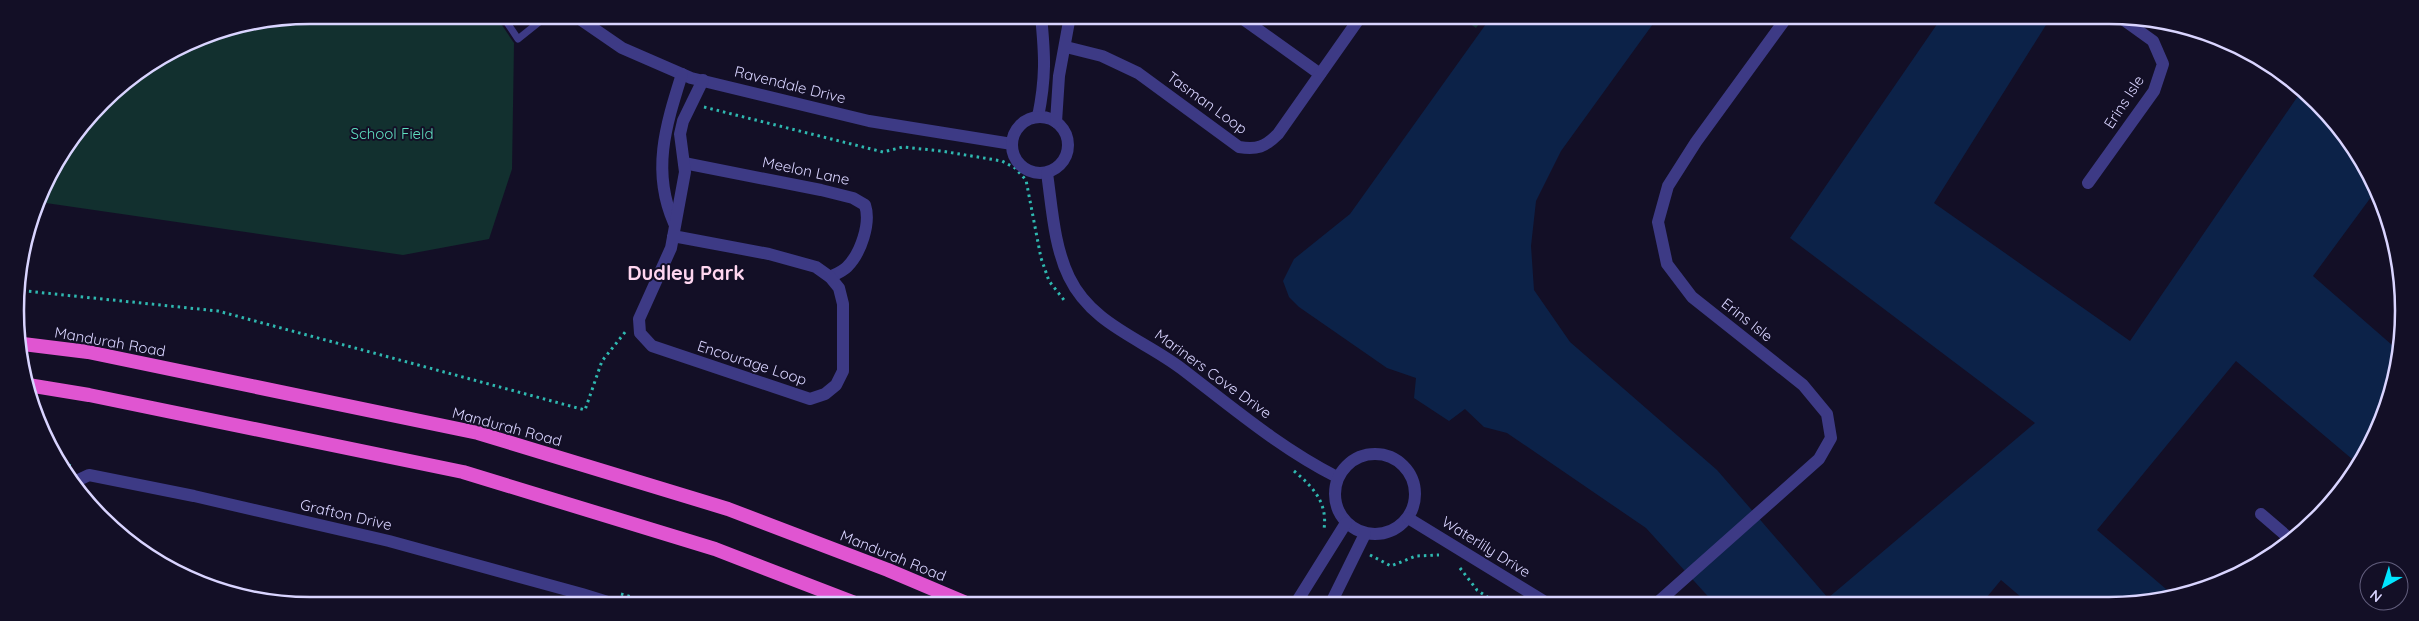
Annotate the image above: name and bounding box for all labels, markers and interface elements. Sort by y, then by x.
street label: Ravendale Drive [732,61,848,108]
street label: Tasman Loop [1164,67,1251,138]
street label: Erins Isle [2099,71,2148,132]
park label: School Field [351,124,433,143]
street label: Meelon Lane [761,152,851,189]
district label: Dudley Park [627,260,745,285]
street label: Erins Isle [1718,294,1777,346]
street label: Mandurah Road [53,322,167,361]
street label: Mariners Cove Drive [1151,325,1275,422]
street label: Encourage Loop [695,336,809,389]
street label: Mandurah Road [450,403,564,450]
street label: Grafton Drive [298,495,394,534]
street label: Waterlily Drive [1438,512,1534,581]
street label: Mandurah Road [837,526,949,585]
north arrow [2359,561,2409,611]
text: N [2366,586,2385,606]

